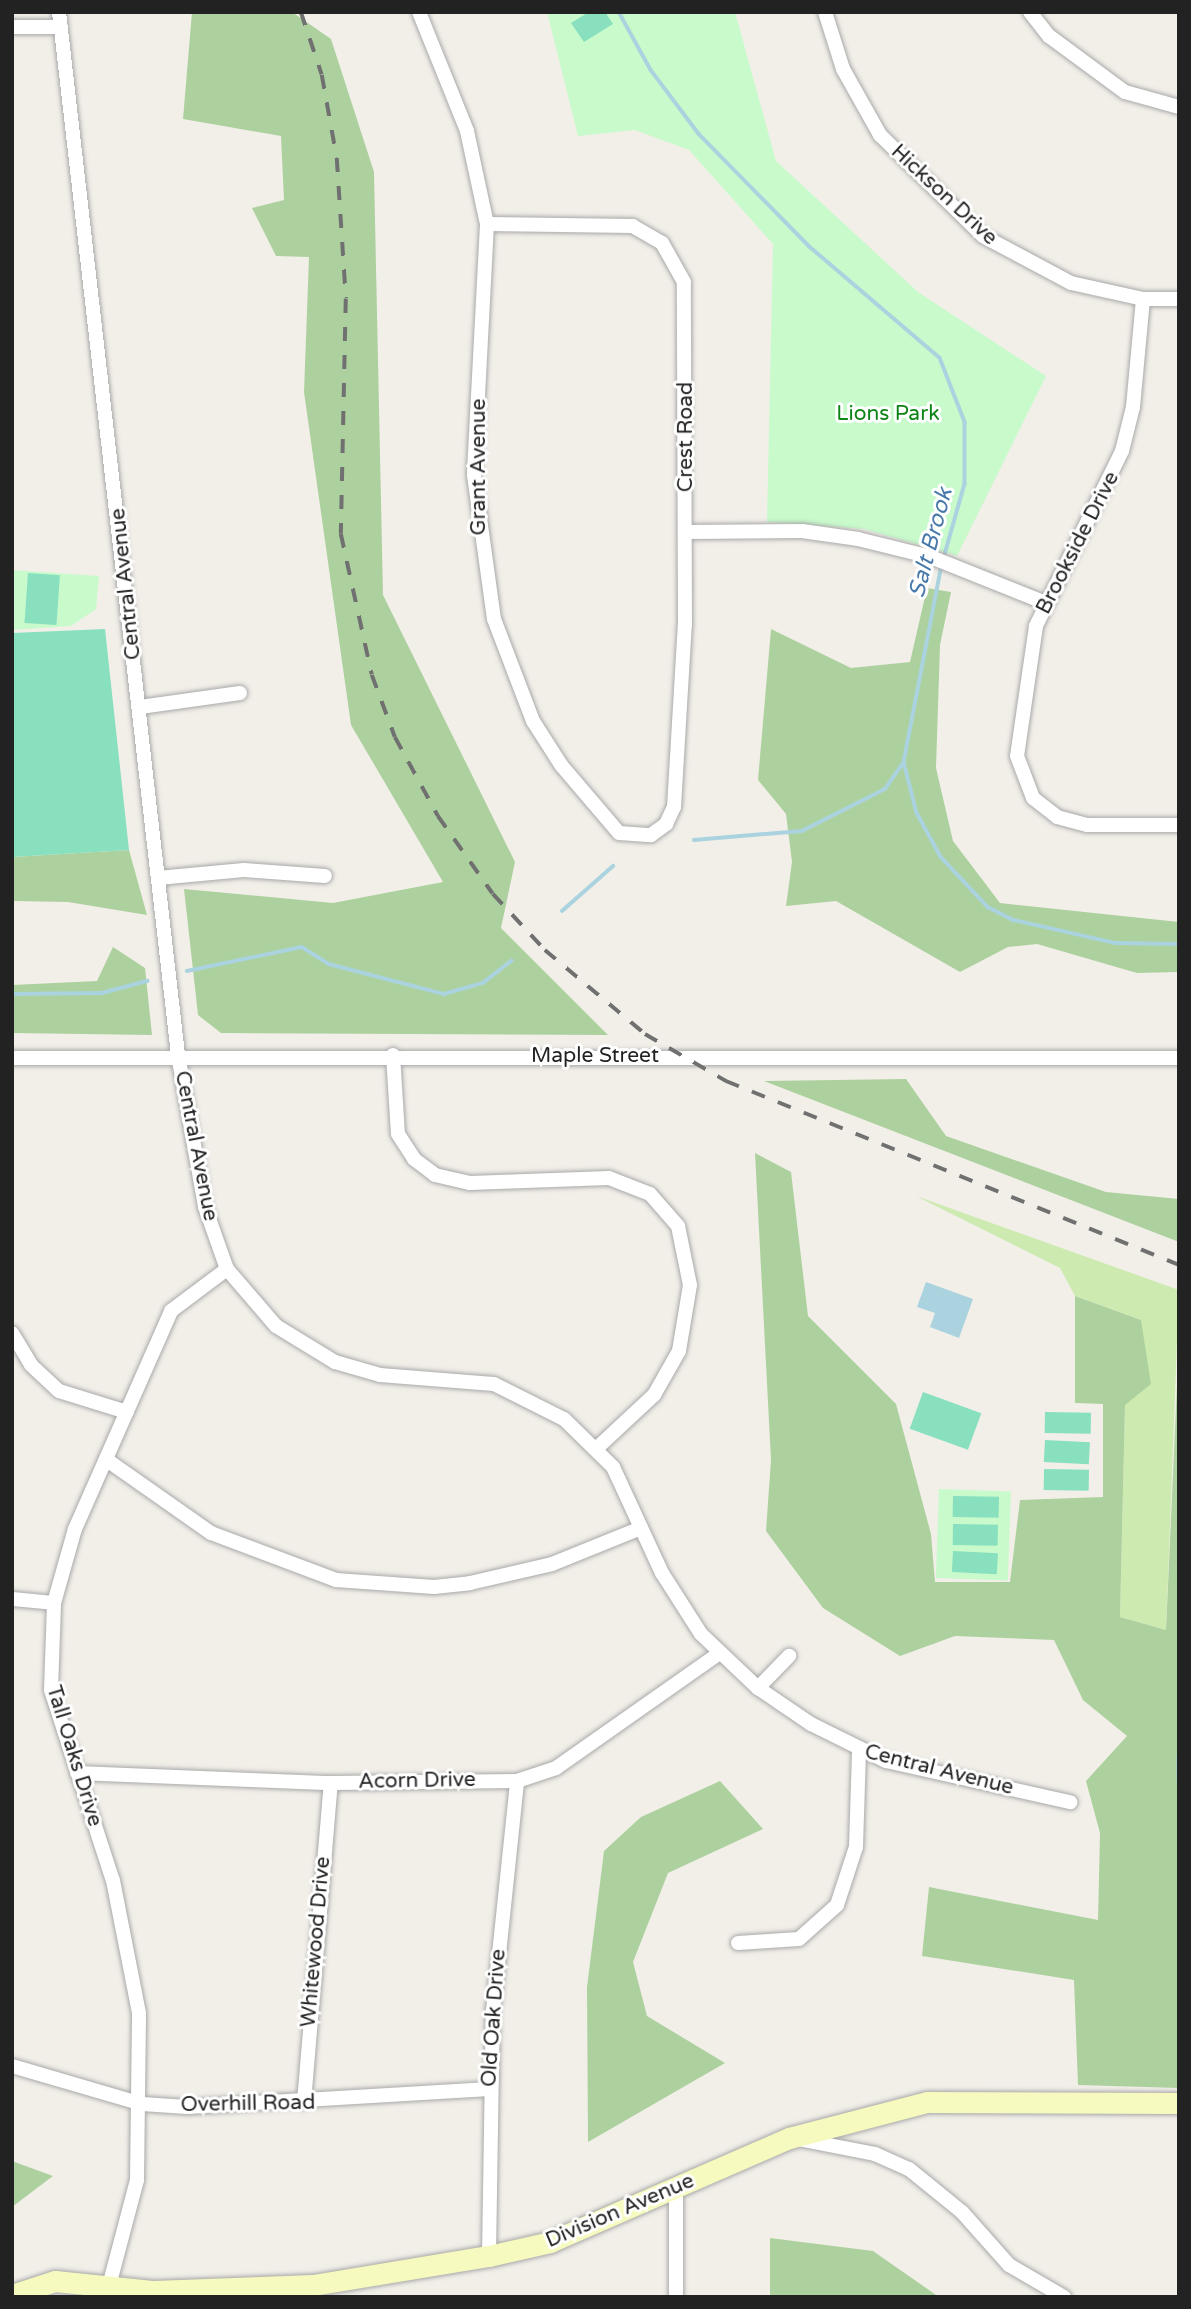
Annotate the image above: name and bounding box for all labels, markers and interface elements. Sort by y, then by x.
street label: Hickson Drive [886,139,1002,251]
street label: Crest Road [673,382,699,492]
street label: Grant Avenue [466,399,492,535]
park label: Lions Park [836,401,940,427]
street label: Brookside Drive [1031,467,1125,619]
water label: Salt Brook [903,485,959,601]
street label: Central Avenue [106,507,146,661]
street label: Maple Street [531,1043,659,1069]
street label: Central Avenue [169,1069,223,1223]
street label: Tall Oaks Drive [41,1682,107,1830]
street label: Central Avenue [862,1739,1016,1801]
street label: Acorn Drive [358,1767,476,1795]
street label: Whitewood Drive [296,1856,336,2028]
street label: Old Oak Drive [477,1948,511,2088]
street label: Overhill Road [180,2090,316,2118]
street label: Division Avenue [542,2168,698,2254]

